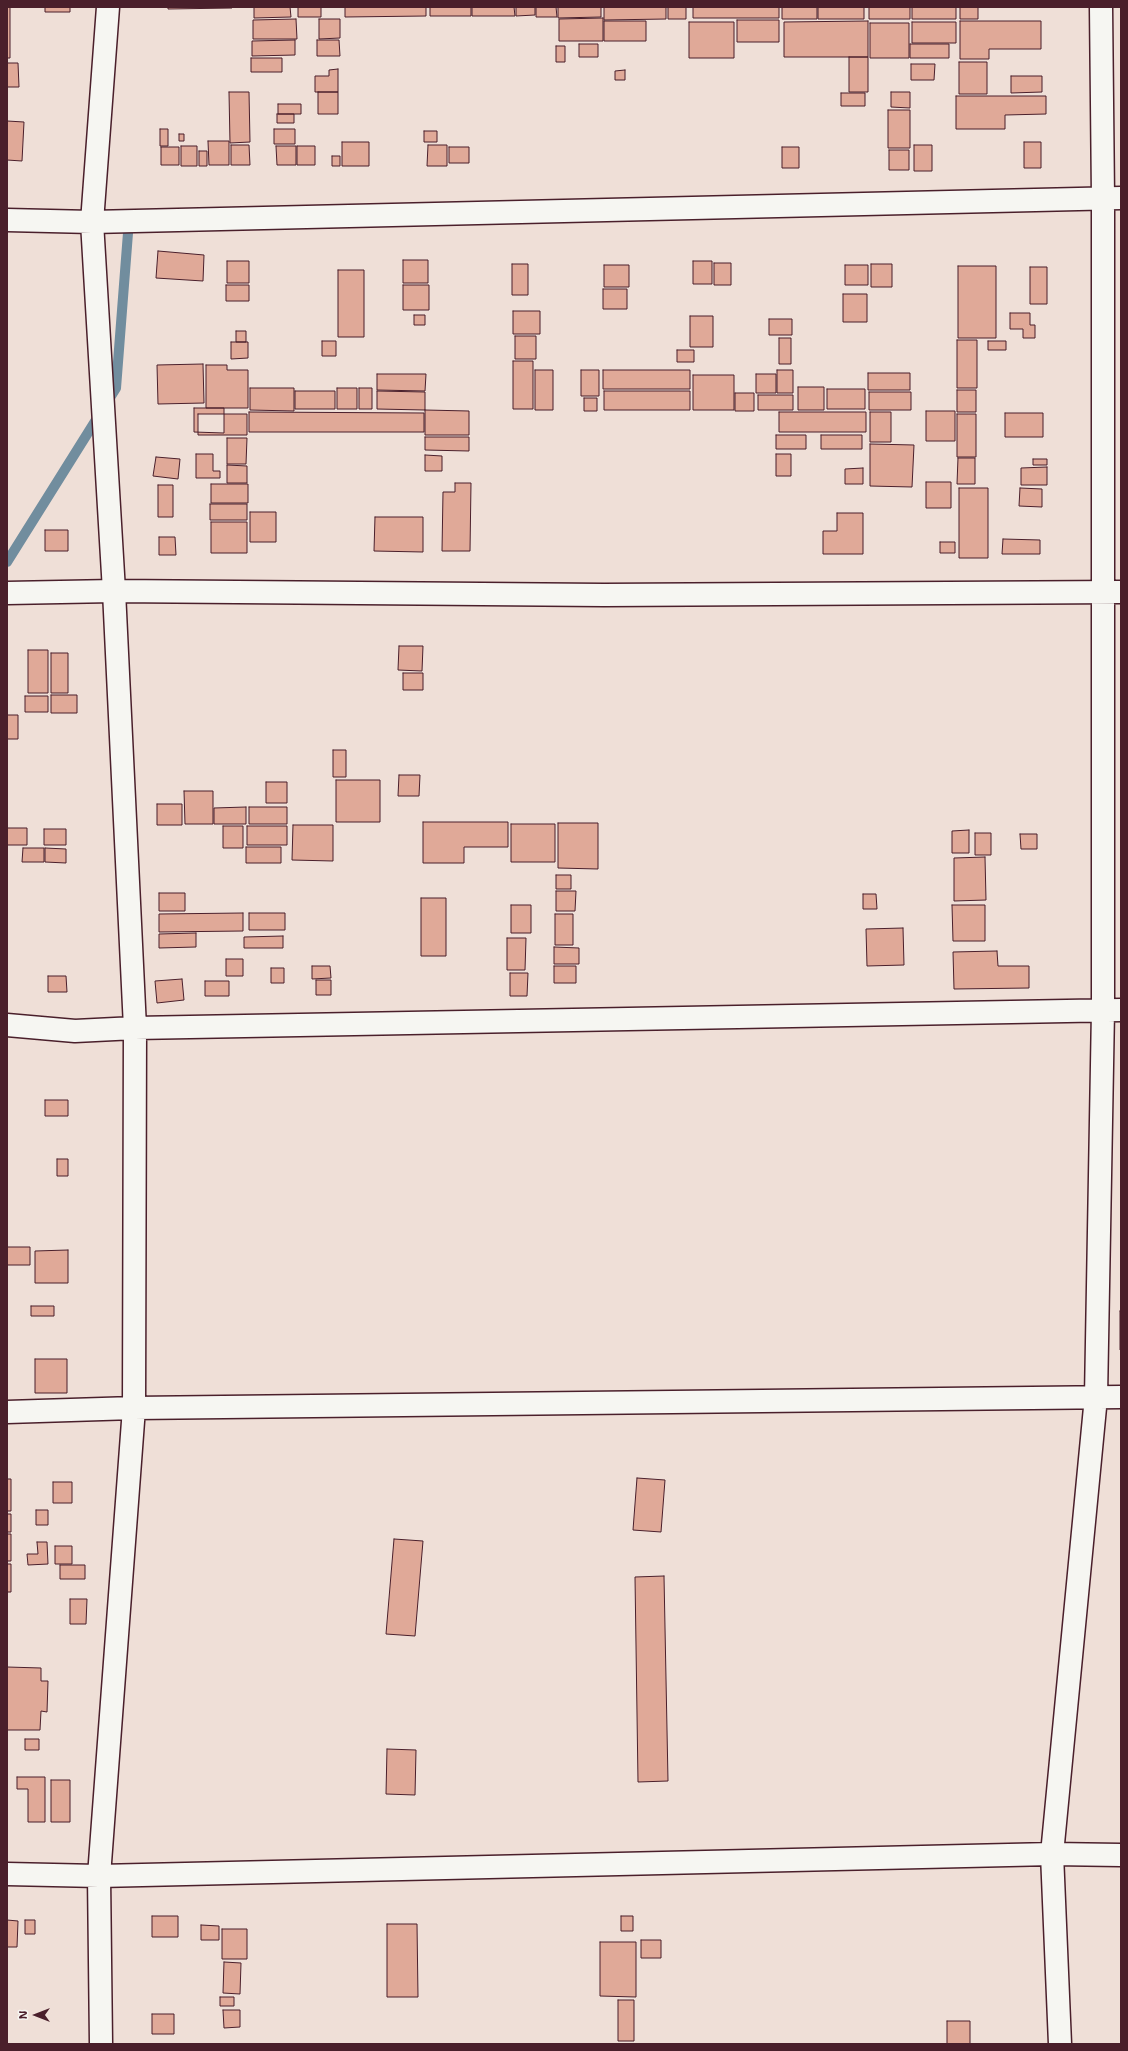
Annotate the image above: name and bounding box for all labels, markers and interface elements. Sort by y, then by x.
north arrow [16,1995,56,2035]
text: N [16,2011,31,2019]

